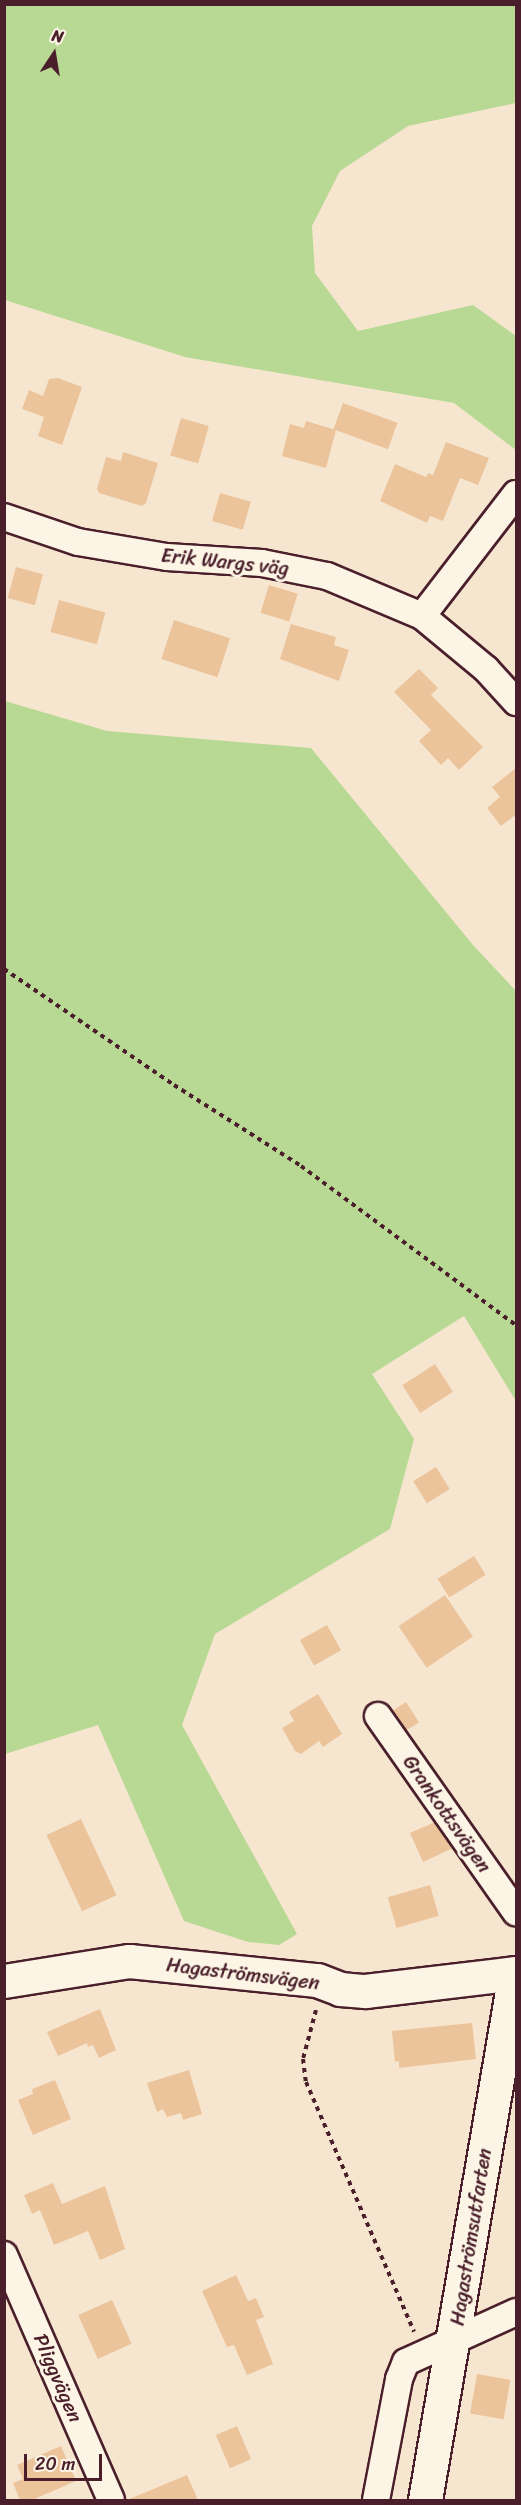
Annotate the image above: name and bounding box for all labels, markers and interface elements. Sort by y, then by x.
text: N [49,21,66,51]
north arrow [24,24,84,84]
street label: Erik Wargs väg [160,543,290,581]
street label: Grankottsvägen [398,1751,496,1877]
street label: Hagaströmsvägen [165,1953,321,1995]
street label: Hagaströmsutfarten [445,2147,497,2327]
street label: Pliggvägen [29,2330,87,2426]
scale bar [27,2442,105,2480]
text: 20 m [35,2448,75,2480]

